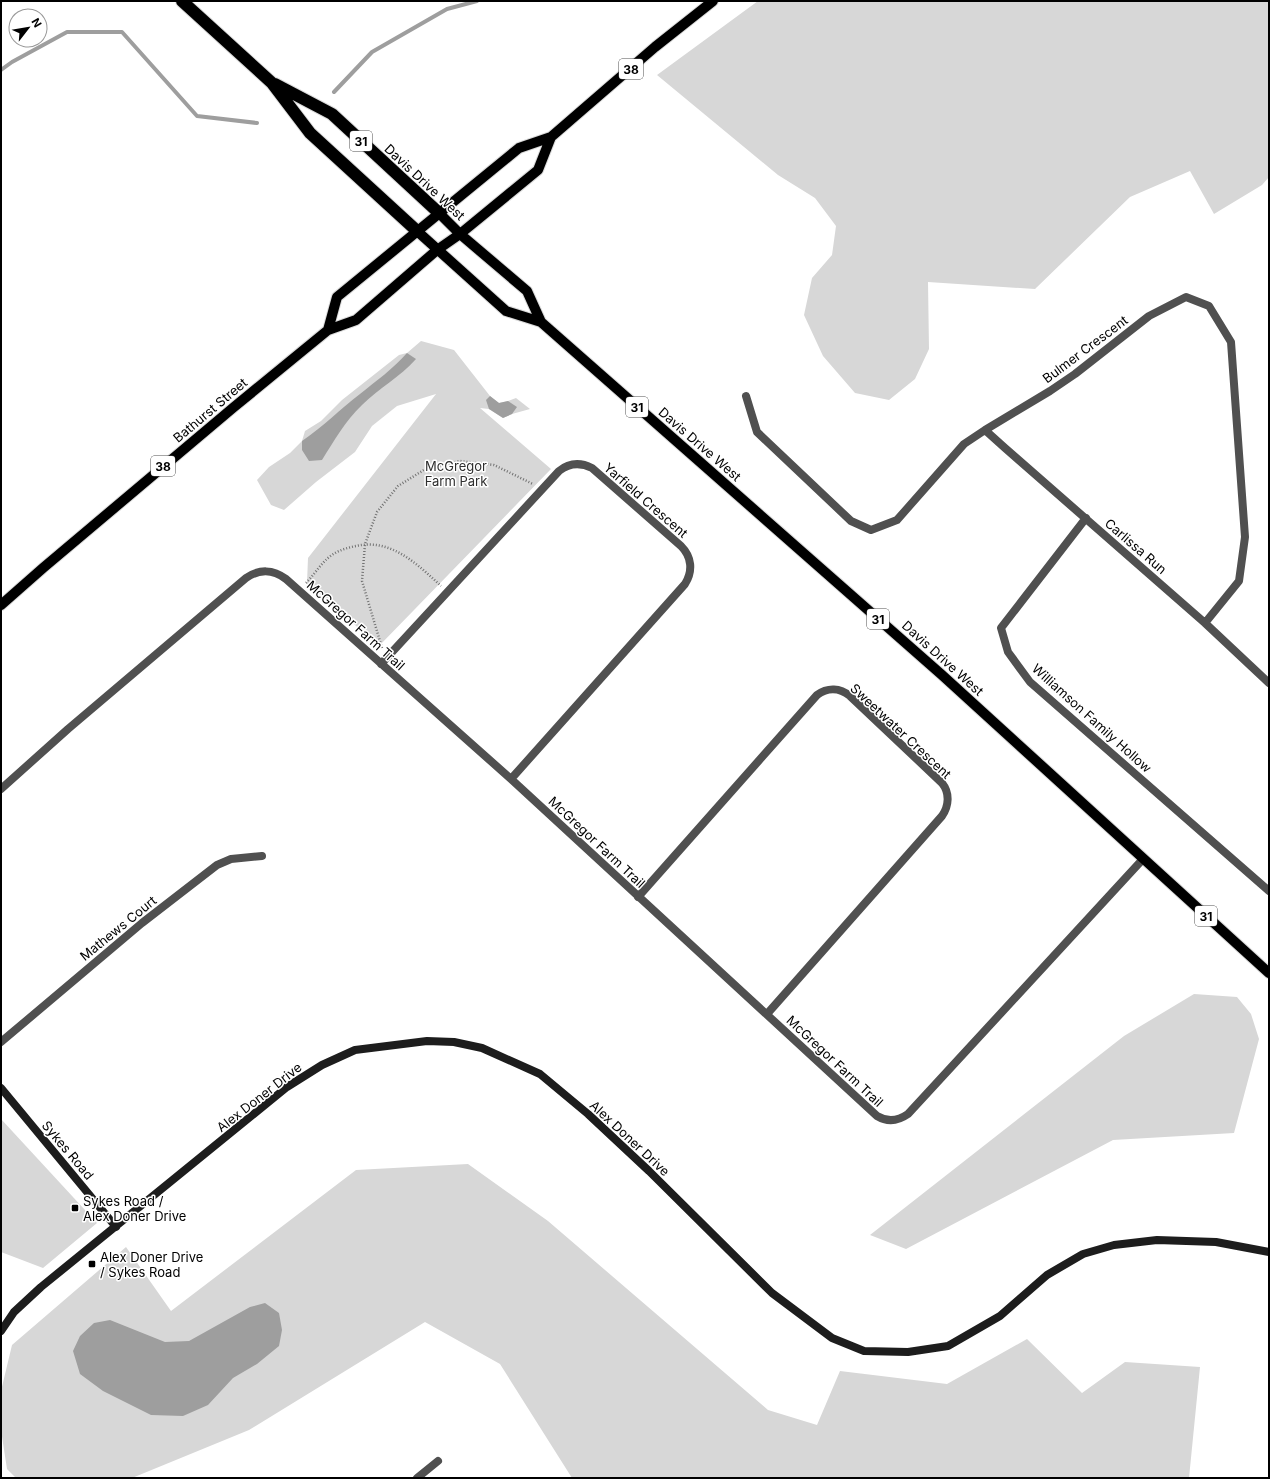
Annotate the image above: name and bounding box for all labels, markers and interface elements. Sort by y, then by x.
north arrow [8,8,48,48]
text: N [28,16,45,30]
road number: 38 [619,59,643,79]
road number: 31 [350,131,372,151]
street label: Davis Drive West [381,141,469,223]
street label: Bulmer Crescent [1039,312,1131,386]
street label: Bathurst Street [170,374,250,446]
road number: 31 [626,397,648,417]
street label: Davis Drive West [655,404,745,484]
road number: 38 [151,456,175,476]
park label: McGregor Farm Park [425,458,487,489]
street label: Yarfield Crescent [601,459,691,541]
street label: Carlissa Run [1102,515,1170,577]
street label: McGregor Farm Trail [304,577,408,673]
road number: 31 [867,609,889,629]
street label: Davis Drive West [899,617,987,699]
street label: Williamson Family Hollow [1029,660,1155,776]
street label: Sweetwater Crescent [847,680,955,782]
street label: McGregor Farm Trail [545,793,649,891]
street label: Mathews Court [77,892,159,964]
road number: 31 [1195,906,1217,926]
street label: McGregor Farm Trail [783,1012,887,1110]
street label: Alex Doner Drive [213,1059,305,1135]
street label: Alex Doner Drive [587,1097,673,1179]
street label: Sykes Road [39,1117,97,1183]
place label: Sykes Road / Alex Doner Drive [83,1193,186,1224]
marker: Sykes Road / Alex Doner Drive [70,1203,80,1213]
place label: Alex Doner Drive / Sykes Road [100,1249,203,1280]
marker: Alex Doner Drive / Sykes Road [87,1259,97,1269]

